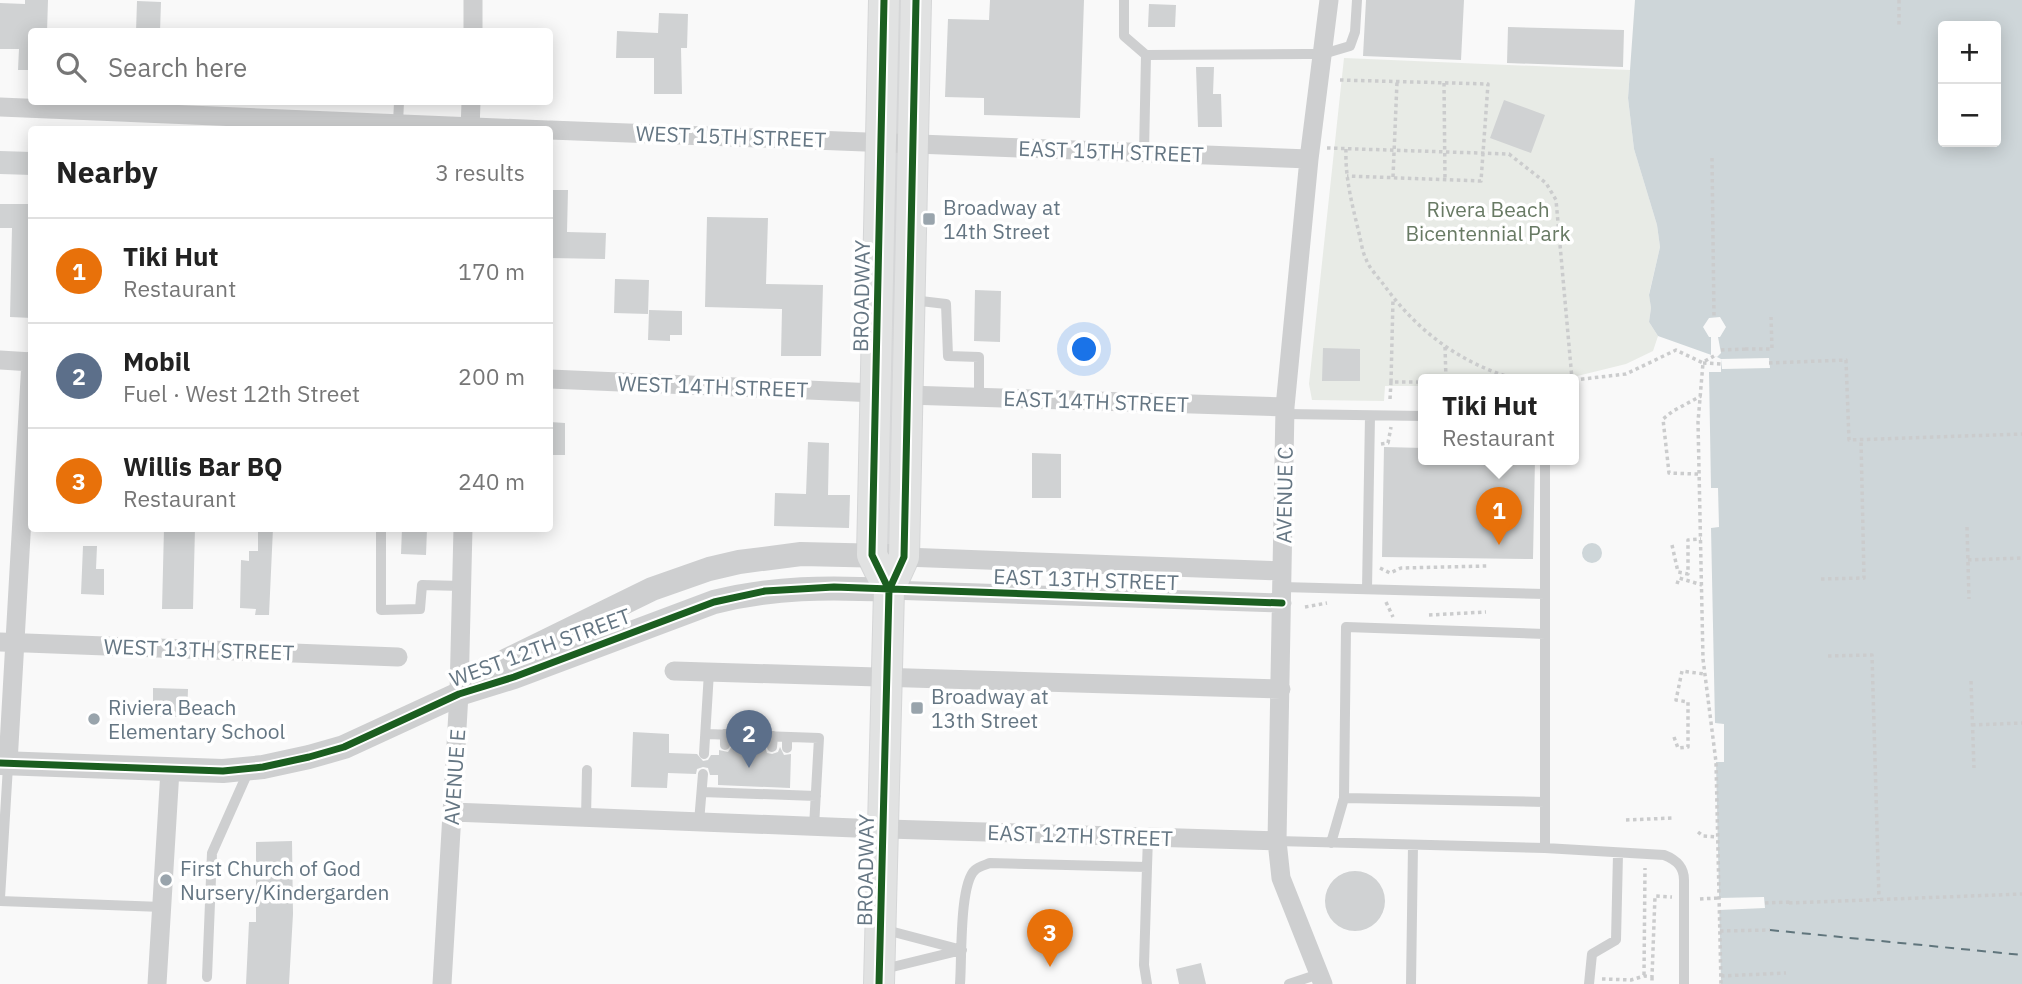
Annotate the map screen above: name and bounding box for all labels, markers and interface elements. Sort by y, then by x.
map controls [1938,21,2001,147]
button: + [1938,21,2001,84]
search box [28,28,553,105]
icon: search [52,48,90,86]
text: Search here [108,50,247,84]
button: − [1938,84,2001,147]
street label: WEST 15TH STREET [635,119,827,153]
street label: EAST 15TH STREET [1018,134,1204,168]
text: Nearby [56,152,158,191]
text: 3 results [435,157,525,187]
place label: Broadway at 14th Street [943,193,1061,245]
park label: Rivera Beach Bicentennial Park [1405,195,1571,247]
marker: Broadway at 14th Street [921,211,937,227]
text: Tiki Hut [123,239,218,273]
street label: BROADWAY [846,239,876,352]
text: 1 [72,256,86,286]
text: 170 m [458,256,525,286]
text: Restaurant [123,273,236,303]
your location [1067,332,1101,366]
text: Mobil [123,344,190,378]
text: 2 [72,361,86,391]
text: 200 m [458,361,525,391]
street label: WEST 14TH STREET [617,369,809,403]
popup [1418,374,1579,465]
text: Fuel · West 12th Street [123,378,360,408]
street label: EAST 14TH STREET [1003,384,1189,418]
text: Tiki Hut [1442,388,1537,422]
text: Restaurant [1442,422,1555,452]
street label: AVENUE C [1269,446,1299,544]
text: Willis Bar BQ [123,449,283,483]
text: 3 [72,466,86,496]
text: 240 m [458,466,525,496]
text: Restaurant [123,483,236,513]
pin: 1 [1476,487,1522,545]
street label: EAST 13TH STREET [993,562,1179,596]
street label: WEST 12TH STREET [446,601,634,693]
street label: WEST 13TH STREET [103,632,295,666]
place label: Broadway at 13th Street [931,682,1049,734]
place label: Riviera Beach Elementary School [108,693,285,745]
marker: Broadway at 13th Street [909,700,925,716]
pin: 2 [726,710,772,768]
marker: Riviera Beach Elementary School [86,711,102,727]
street label: AVENUE E [437,728,471,826]
street label: BROADWAY [850,813,880,926]
street label: EAST 12TH STREET [987,818,1173,852]
place label: First Church of God Nursery/Kindergarden [180,854,389,906]
marker: First Church of God Nursery/Kindergarden [158,872,174,888]
pin: 3 [1027,909,1073,967]

